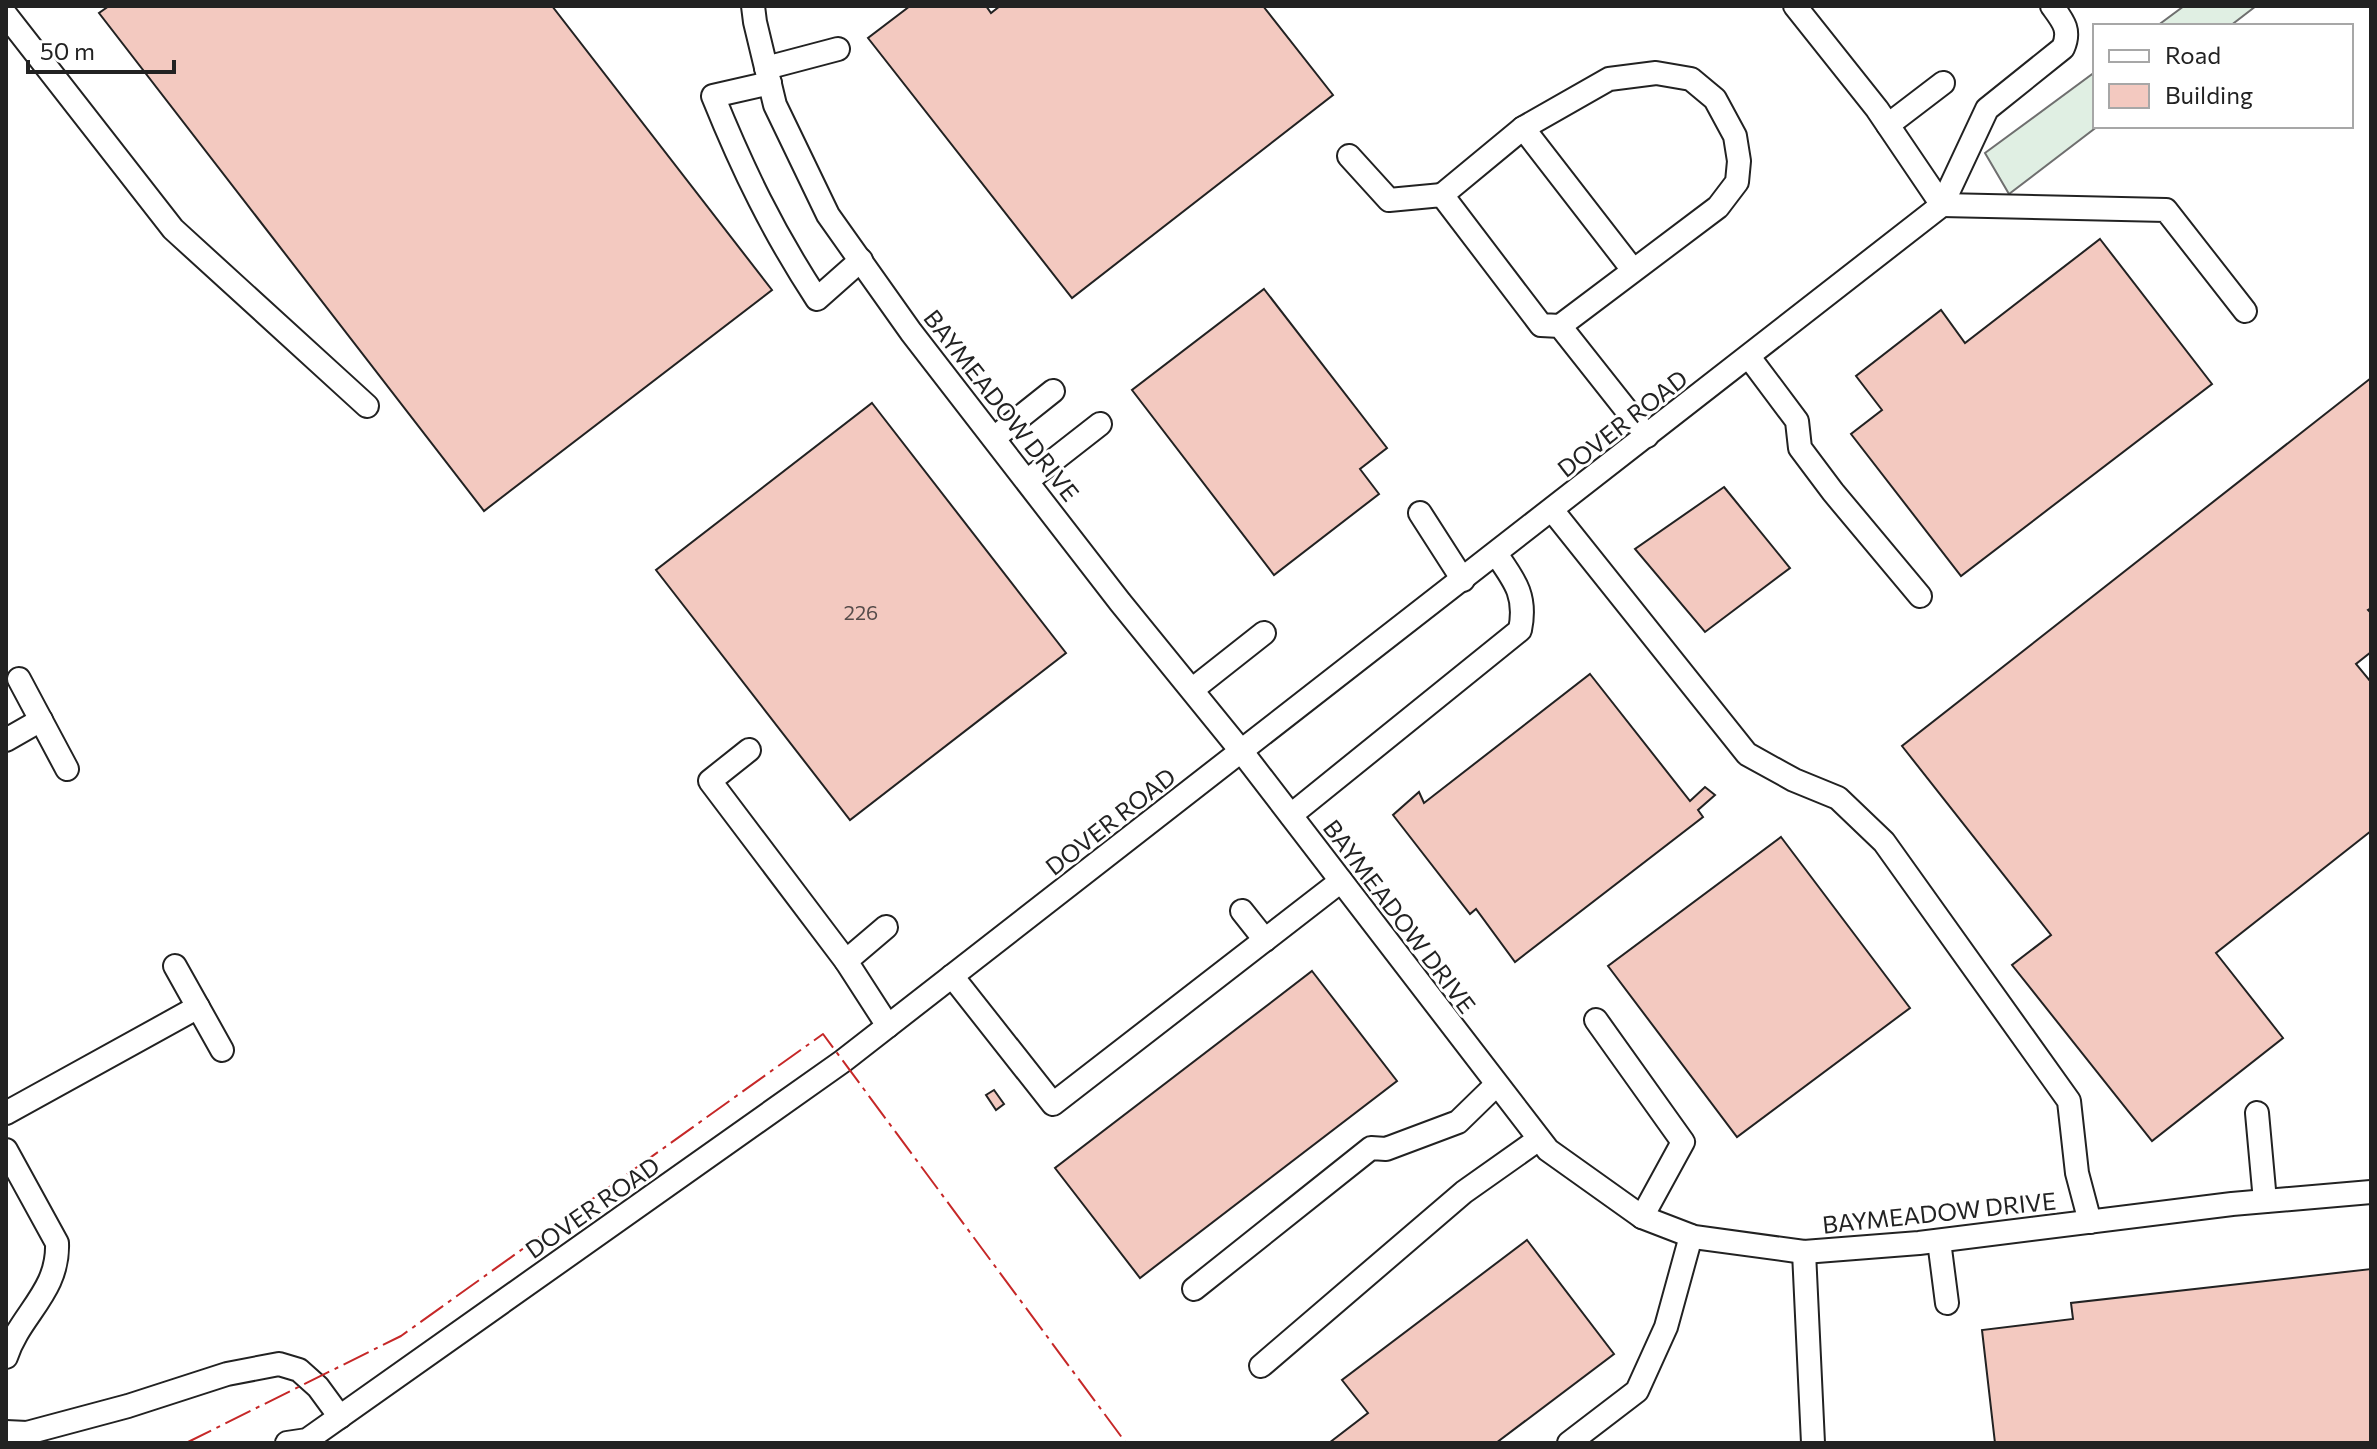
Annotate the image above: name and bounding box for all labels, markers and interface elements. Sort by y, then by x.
scale bar [28,24,174,74]
legend [2093,24,2353,128]
text: 50 m [40,36,95,65]
text: Road [2165,40,2221,69]
text: Building [2165,80,2253,109]
street label: BAYMEADOW DRIVE [918,303,1086,507]
street label: DOVER ROAD [1551,363,1693,483]
house number: 226 [844,600,878,624]
street label: DOVER ROAD [1039,761,1181,881]
street label: BAYMEADOW DRIVE [1318,813,1482,1019]
street label: DOVER ROAD [519,1150,665,1264]
street label: BAYMEADOW DRIVE [1821,1185,2057,1239]

